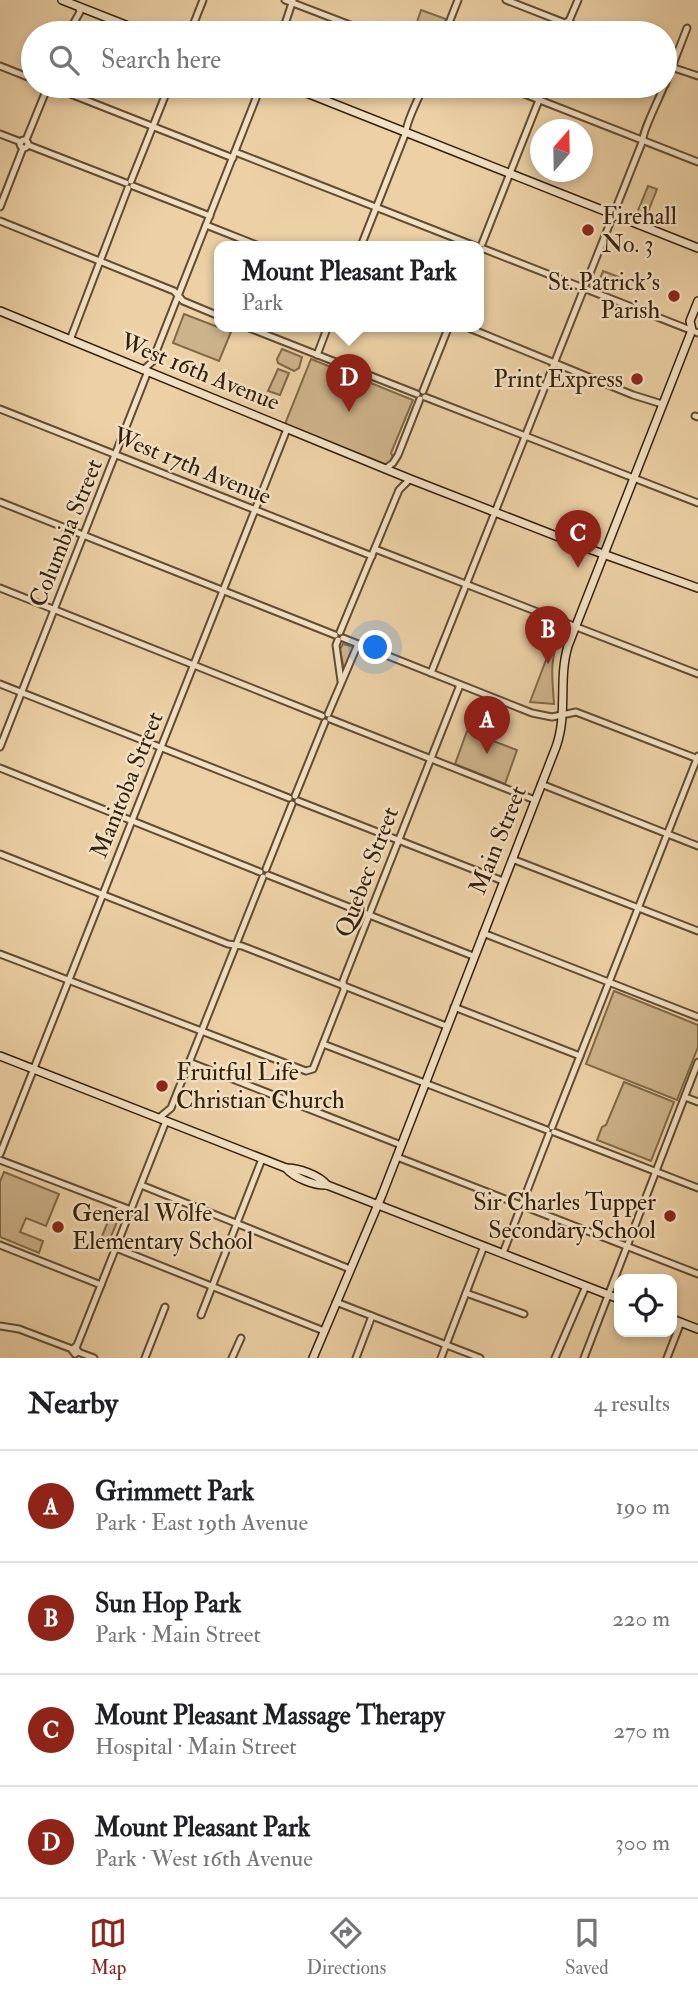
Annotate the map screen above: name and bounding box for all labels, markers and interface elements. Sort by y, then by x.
search box [21,21,677,98]
icon: search [45,41,83,79]
text: Search here [101,44,221,76]
north arrow [530,119,593,182]
place label: Firehall No. 3 [602,201,677,260]
marker: Firehall No. 3 [580,222,596,238]
popup [214,241,484,332]
text: Mount Pleasant Park [241,256,457,288]
place label: St. Patrick's Parish [548,267,660,326]
text: Park [241,288,283,317]
marker: St. Patrick's Parish [666,288,682,304]
street label: West 16th Avenue [115,326,284,418]
pin: D [326,354,372,412]
place label: Print Express [493,364,623,395]
marker: Print Express [629,371,645,387]
street label: West 17th Avenue [107,420,276,512]
street label: Columbia Street [22,454,110,612]
pin: C [555,510,601,568]
pin: B [525,606,571,664]
your location [358,630,392,664]
pin: A [464,696,510,754]
street label: Manitoba Street [84,707,171,863]
street label: Main Street [462,781,534,899]
street label: Quebec Street [328,802,406,942]
place label: Fruitful Life Christian Church [176,1057,345,1116]
marker: Fruitful Life Christian Church [154,1078,170,1094]
place label: Sir Charles Tupper Secondary School [473,1187,656,1246]
place label: General Wolfe Elementary School [72,1198,253,1257]
marker: Sir Charles Tupper Secondary School [662,1208,678,1224]
marker: General Wolfe Elementary School [50,1219,66,1235]
map controls [614,1274,677,1337]
button: locate [614,1274,677,1337]
text: Nearby [28,1385,118,1422]
text: 4 results [594,1389,670,1418]
text: Grimmett Park [95,1476,254,1508]
text: A [44,1492,58,1521]
text: 190 m [616,1492,670,1521]
text: Park · East 19th Avenue [95,1508,308,1537]
text: Sun Hop Park [95,1588,241,1620]
text: B [43,1604,59,1633]
text: 220 m [612,1604,670,1633]
text: Park · Main Street [95,1620,261,1649]
text: Mount Pleasant Massage Therapy [95,1700,445,1732]
text: C [43,1716,59,1745]
text: 270 m [613,1716,670,1745]
text: Hospital · Main Street [95,1732,297,1761]
text: Mount Pleasant Park [95,1812,310,1844]
text: D [42,1828,60,1857]
text: 300 m [615,1828,670,1857]
text: Park · West 16th Avenue [95,1844,313,1873]
tab: Map [89,1914,127,1980]
tab: Directions [306,1914,386,1980]
tab: Saved [565,1914,609,1980]

